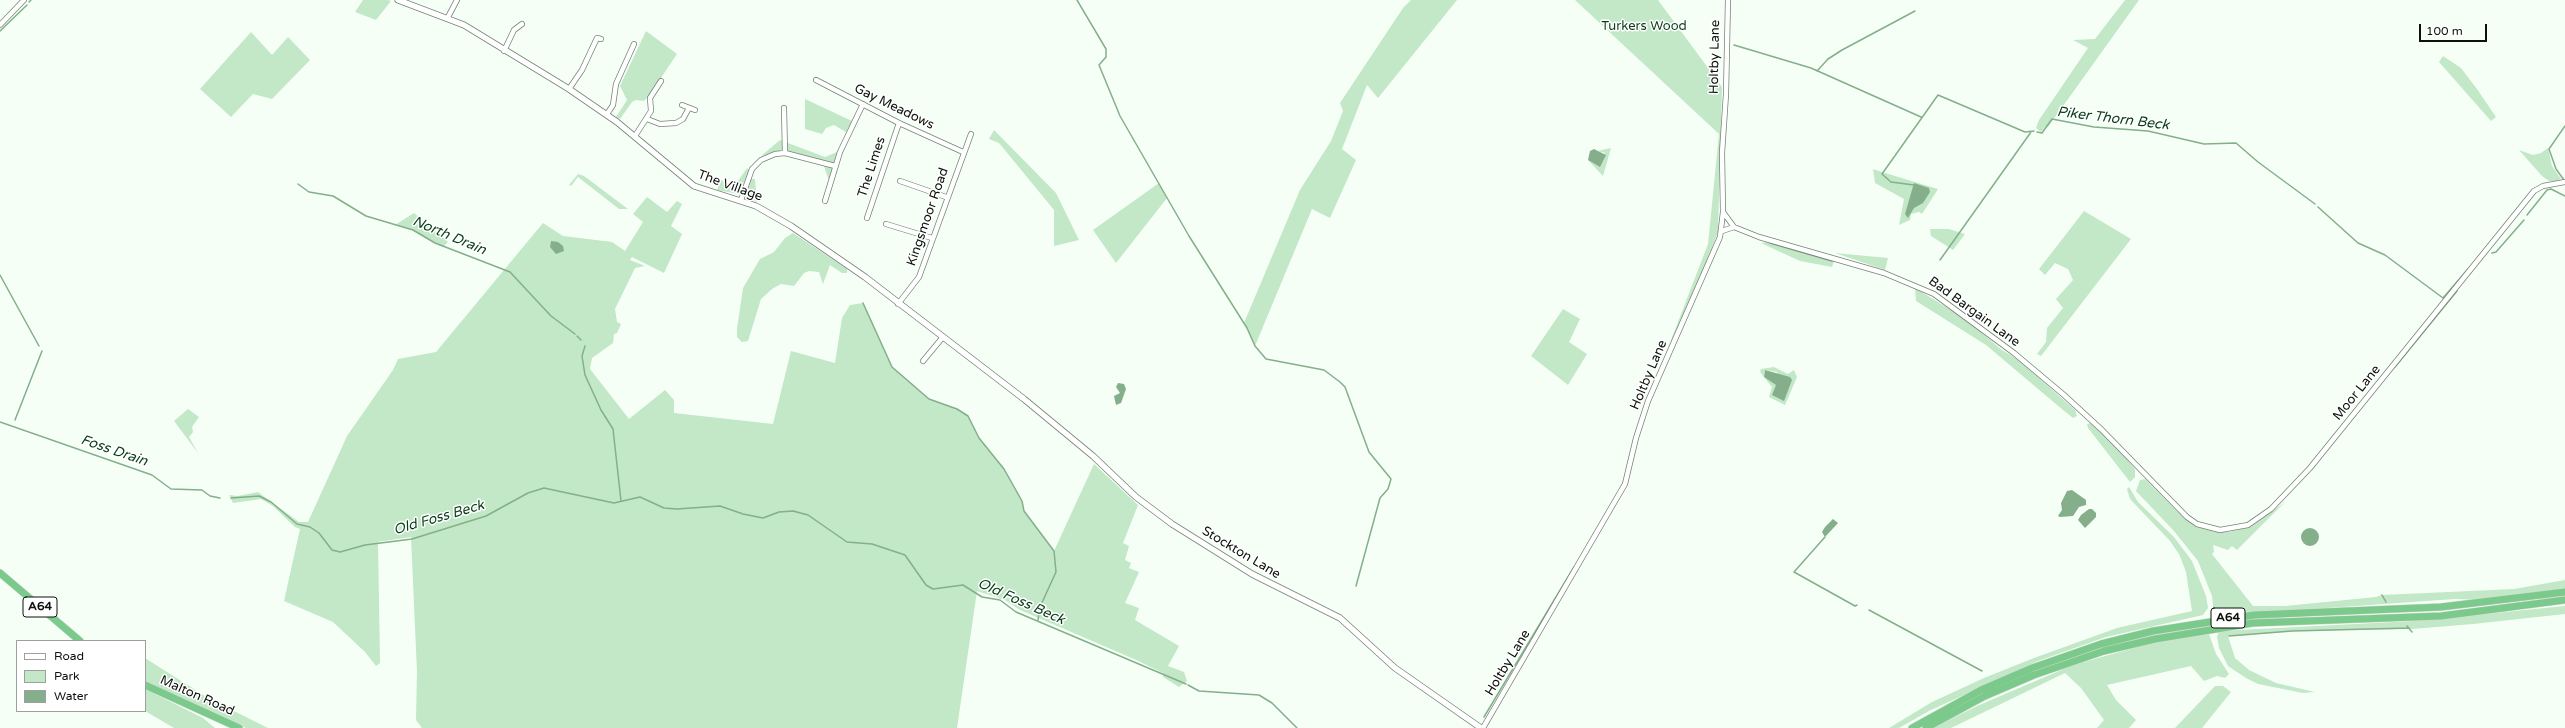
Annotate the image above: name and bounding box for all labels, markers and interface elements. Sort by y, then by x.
scale bar [2421,16,2489,42]
park label: Turkers Wood [1601,19,1687,35]
street label: Holtby Lane [1707,20,1723,94]
text: 100 m [2426,24,2463,38]
street label: Gay Meadows [851,81,937,133]
water label: Piker Thorn Beck [2056,104,2170,134]
street label: The Limes [855,135,889,199]
street label: Kingsmoor Road [904,166,952,268]
street label: The Village [695,167,765,205]
water label: North Drain [410,213,488,259]
street label: Bad Bargain Lane [1925,274,2023,350]
street label: Holtby Lane [1627,338,1671,412]
street label: Moor Lane [2330,362,2384,424]
water label: Foss Drain [79,432,149,470]
water label: Old Foss Beck [392,497,486,539]
street label: Stockton Lane [1199,523,1283,583]
water label: Old Foss Beck [975,575,1067,629]
road number: A64 [23,597,57,617]
road number: A64 [2211,608,2245,628]
street label: Holtby Lane [1482,627,1534,699]
legend [16,640,146,712]
text: Road [54,649,84,663]
text: Park [54,669,80,683]
street label: Malton Road [157,673,237,719]
text: Water [54,689,88,703]

